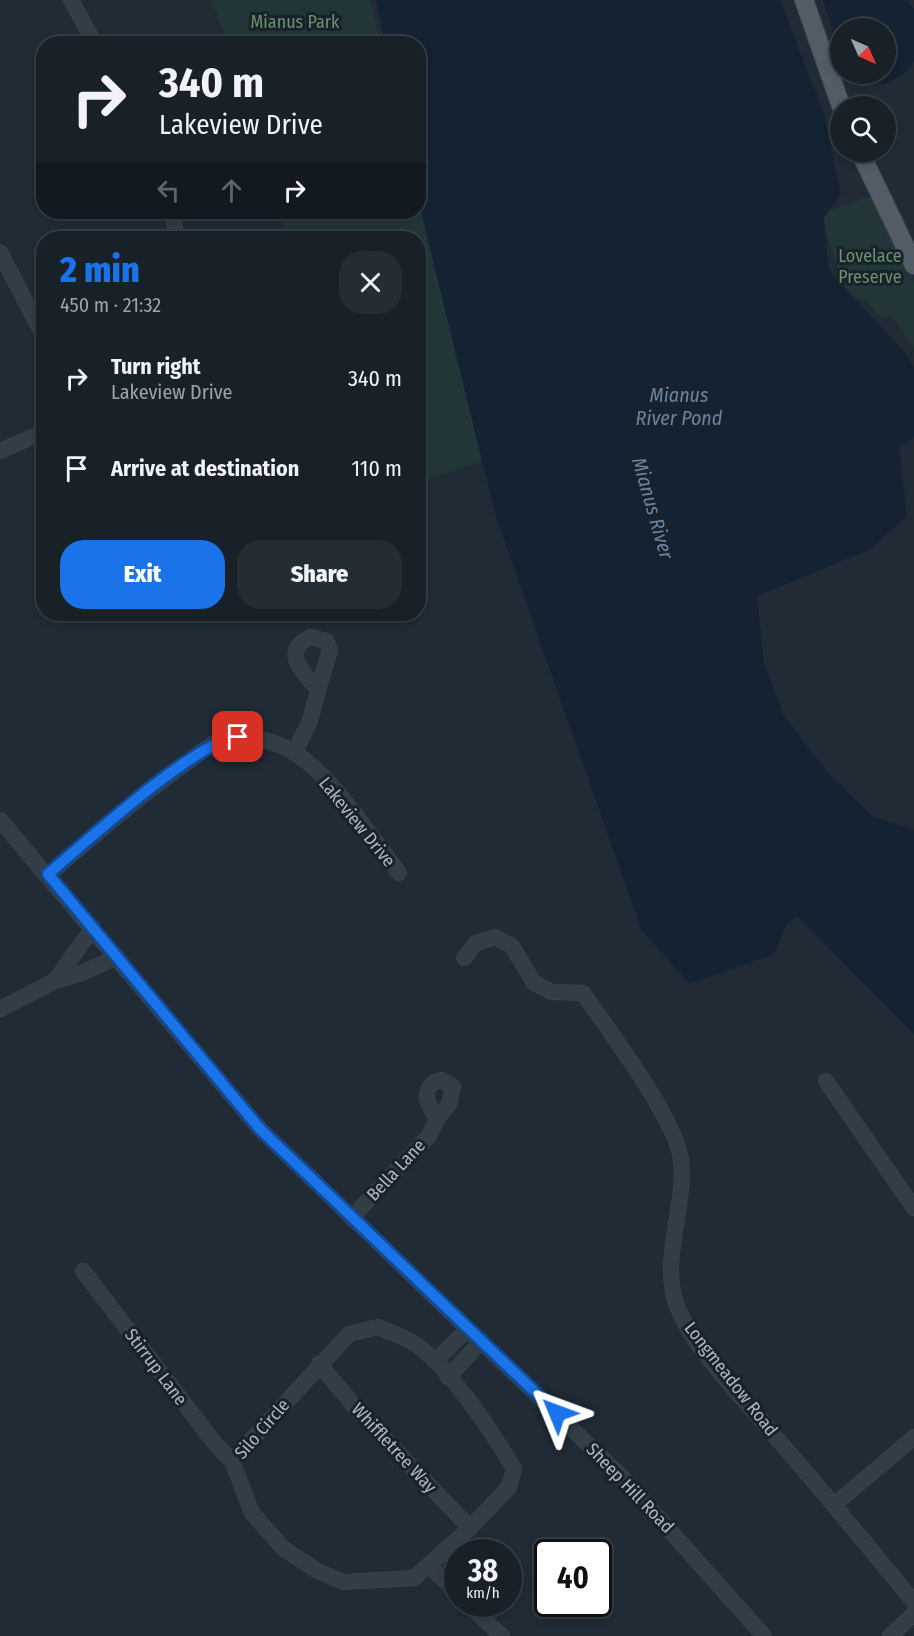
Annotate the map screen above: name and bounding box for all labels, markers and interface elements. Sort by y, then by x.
park label: Mianus Park [251,11,340,33]
north arrow [830,18,896,84]
map controls [830,18,896,162]
text: 340 m [159,58,264,108]
icon: right [60,60,138,138]
button: search [830,96,896,162]
text: Lakeview Drive [159,109,323,141]
icon: left [152,174,185,207]
icon: ahead [215,174,248,207]
icon: right [278,174,311,207]
park label: Lovelace Preserve [838,245,902,288]
text: 2 min [60,248,140,292]
button: close [339,251,402,314]
text: 450 m · 21:32 [60,293,161,317]
text: Turn right [111,353,200,380]
icon: right [60,362,93,395]
text: 340 m [348,365,402,392]
text: Lakeview Drive [111,380,232,404]
water label: Mianus River Pond [636,383,723,430]
icon: arrive [60,452,93,485]
water label: Mianus River [627,454,679,563]
text: Arrive at destination [111,455,299,482]
text: 110 m [352,455,402,482]
button: Exit [60,540,225,609]
button: Share [237,540,402,609]
pin [212,711,263,762]
icon: arrive [221,720,254,753]
street label: Lakeview Drive [314,773,400,871]
street label: Bella Lane [362,1135,430,1205]
street label: Longmeadow Road [680,1318,782,1440]
street label: Stirrup Lane [120,1324,192,1410]
position arrow [525,1381,589,1445]
street label: Silo Circle [230,1394,294,1464]
street label: Whiffletree Way [347,1399,441,1497]
street label: Sheep Hill Road [582,1438,678,1538]
speed limit sign: 40 [534,1539,612,1617]
text: 38 [468,1553,498,1589]
text: km/h [466,1584,500,1602]

